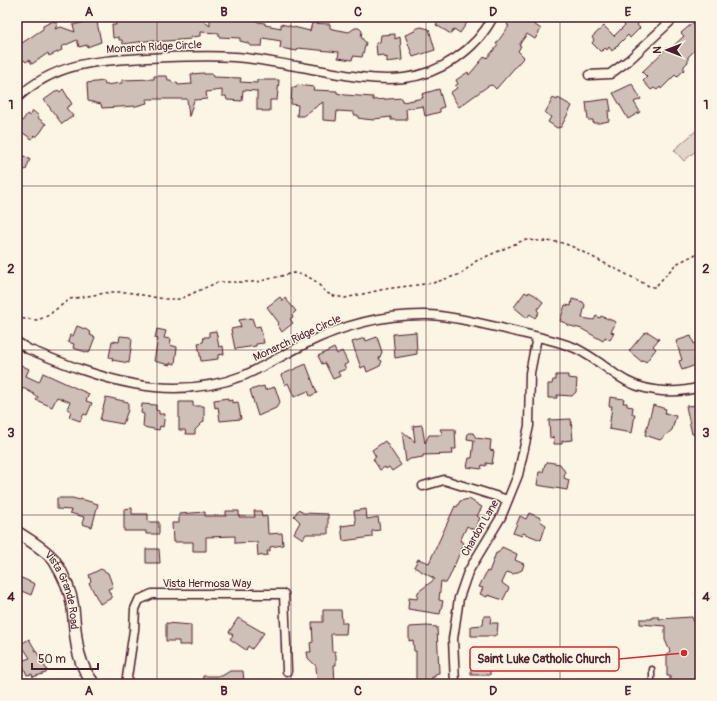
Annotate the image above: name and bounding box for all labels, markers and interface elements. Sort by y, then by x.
text: A [85,4,94,20]
text: B [220,4,228,20]
text: C [354,4,362,20]
text: D [489,4,497,20]
text: E [625,4,632,20]
north arrow [647,30,687,70]
street label: Monarch Ridge Circle [106,38,203,56]
text: N [651,46,664,54]
text: 1 [8,97,14,113]
text: 1 [703,97,709,113]
text: 2 [7,261,15,277]
text: 2 [702,261,710,277]
street label: Monarch Ridge Circle [251,312,344,364]
text: 3 [7,425,15,441]
text: 3 [702,425,710,441]
street label: Chardon Lane [459,497,502,559]
street label: Vista Grande Road [42,548,81,630]
street label: Vista Hermosa Way [163,577,252,590]
text: 4 [7,589,15,605]
text: 4 [702,589,710,605]
scale bar [32,645,98,671]
callout: Saint Luke Catholic Church [470,647,619,671]
text: 50 m [38,652,66,667]
text: Saint Luke Catholic Church [477,652,611,667]
text: A [85,683,94,699]
text: B [220,683,228,699]
text: C [354,683,362,699]
text: D [489,683,497,699]
text: E [625,683,632,699]

